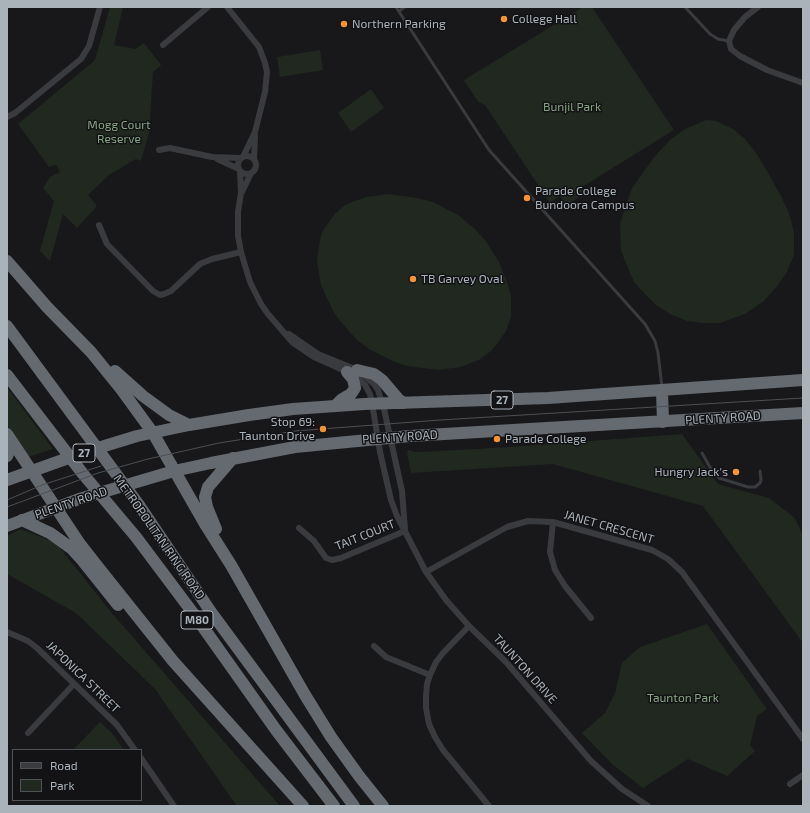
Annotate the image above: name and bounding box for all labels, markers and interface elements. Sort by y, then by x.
place label: College Hall [512,12,577,26]
marker: College Hall [499,14,509,24]
place label: Northern Parking [352,17,446,31]
marker: Northern Parking [339,19,349,29]
park label: Bunjil Park [543,100,601,114]
park label: Mogg Court Reserve [87,118,151,146]
place label: Parade College Bundoora Campus [535,184,635,212]
marker: Parade College Bundoora Campus [522,193,532,203]
place label: TB Garvey Oval [421,272,503,286]
marker: TB Garvey Oval [408,274,418,284]
road number: 27 [491,391,513,409]
street label: PLENTY ROAD [685,408,761,428]
place label: Stop 69: Taunton Drive [239,415,315,443]
marker: Stop 69: Taunton Drive [318,424,328,434]
street label: PLENTY ROAD [362,427,438,447]
place label: Parade College [505,432,586,446]
marker: Parade College [492,434,502,444]
road number: 27 [73,444,95,462]
place label: Hungry Jack's [654,465,728,479]
marker: Hungry Jack's [731,467,741,477]
street label: METROPOLITAN RING ROAD [110,472,208,602]
street label: PLENTY ROAD [33,484,109,522]
street label: JANET CRESCENT [562,507,656,547]
street label: TAIT COURT [333,516,397,554]
road number: M80 [181,611,213,629]
street label: TAUNTON DRIVE [490,631,560,707]
street label: JAPONICA STREET [43,638,123,716]
park label: Taunton Park [647,691,719,705]
legend [12,749,142,801]
text: Road [50,758,78,772]
text: Park [50,778,75,792]

